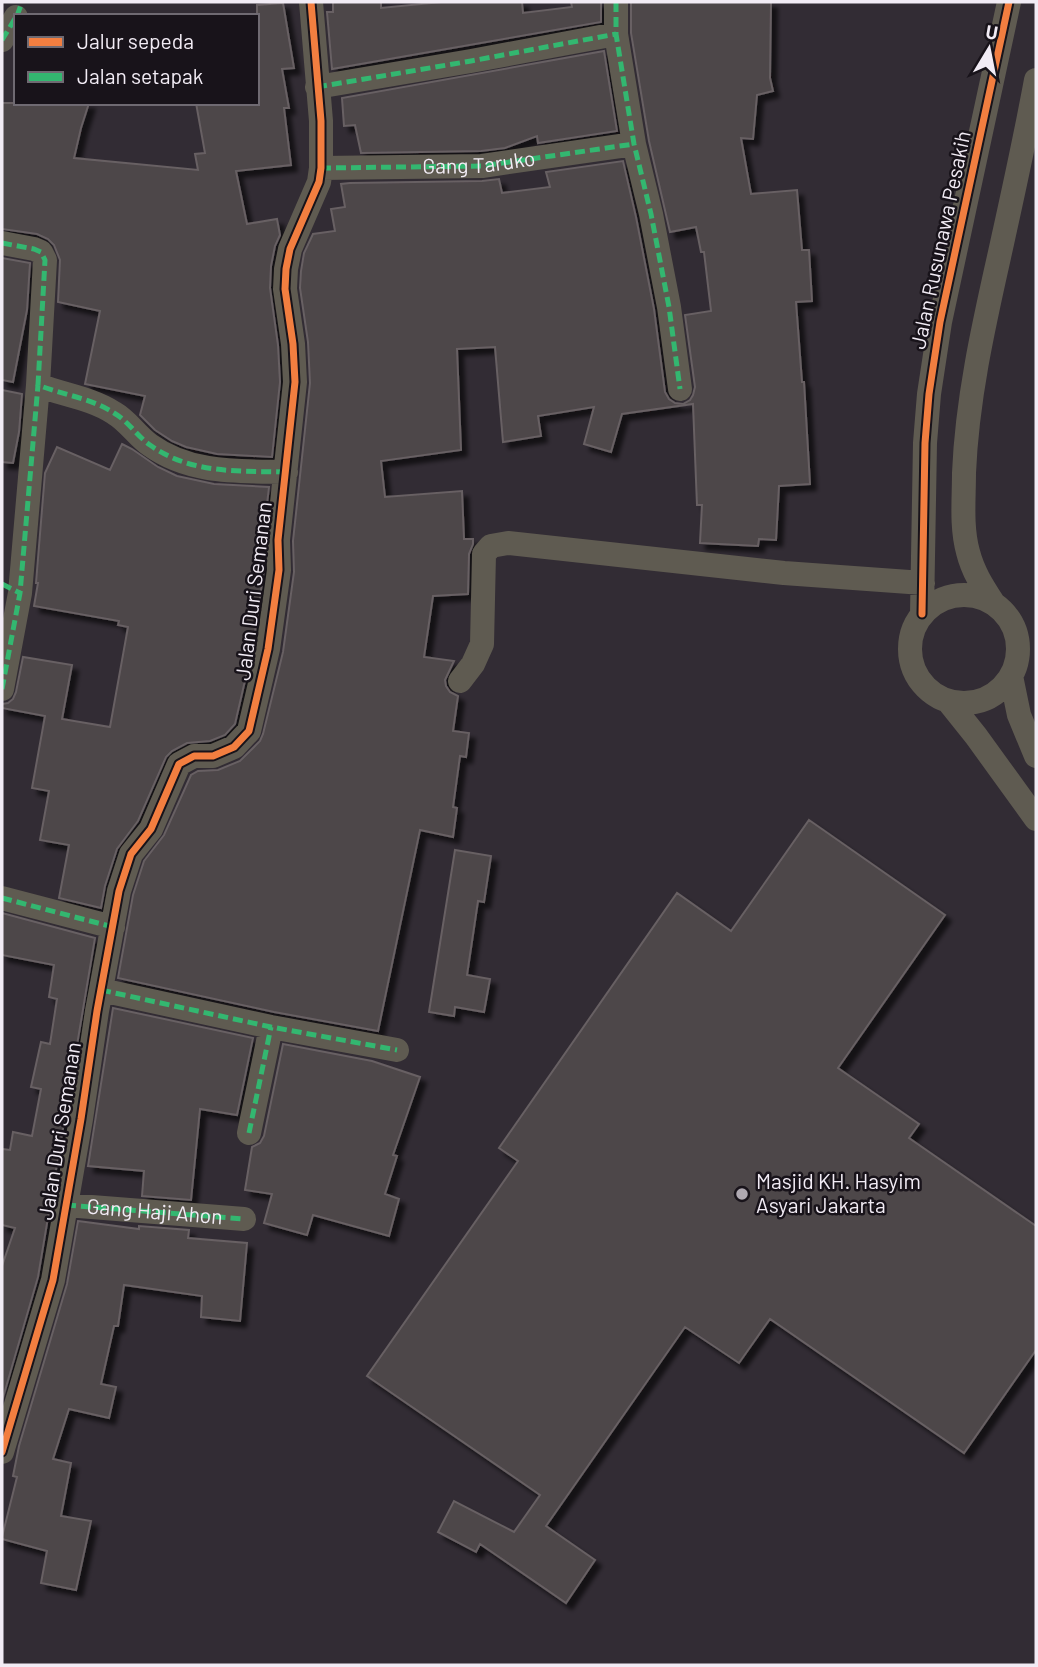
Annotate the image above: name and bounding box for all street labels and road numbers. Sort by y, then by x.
street label: Jalan Rusunawa Pesakih [904,128,975,351]
street label: Gang Taruko [422,144,537,178]
street label: Jalan Duri Semanan [229,500,276,682]
street label: Jalan Duri Semanan [32,1040,85,1222]
street label: Gang Haji Ahon [86,1193,224,1228]

